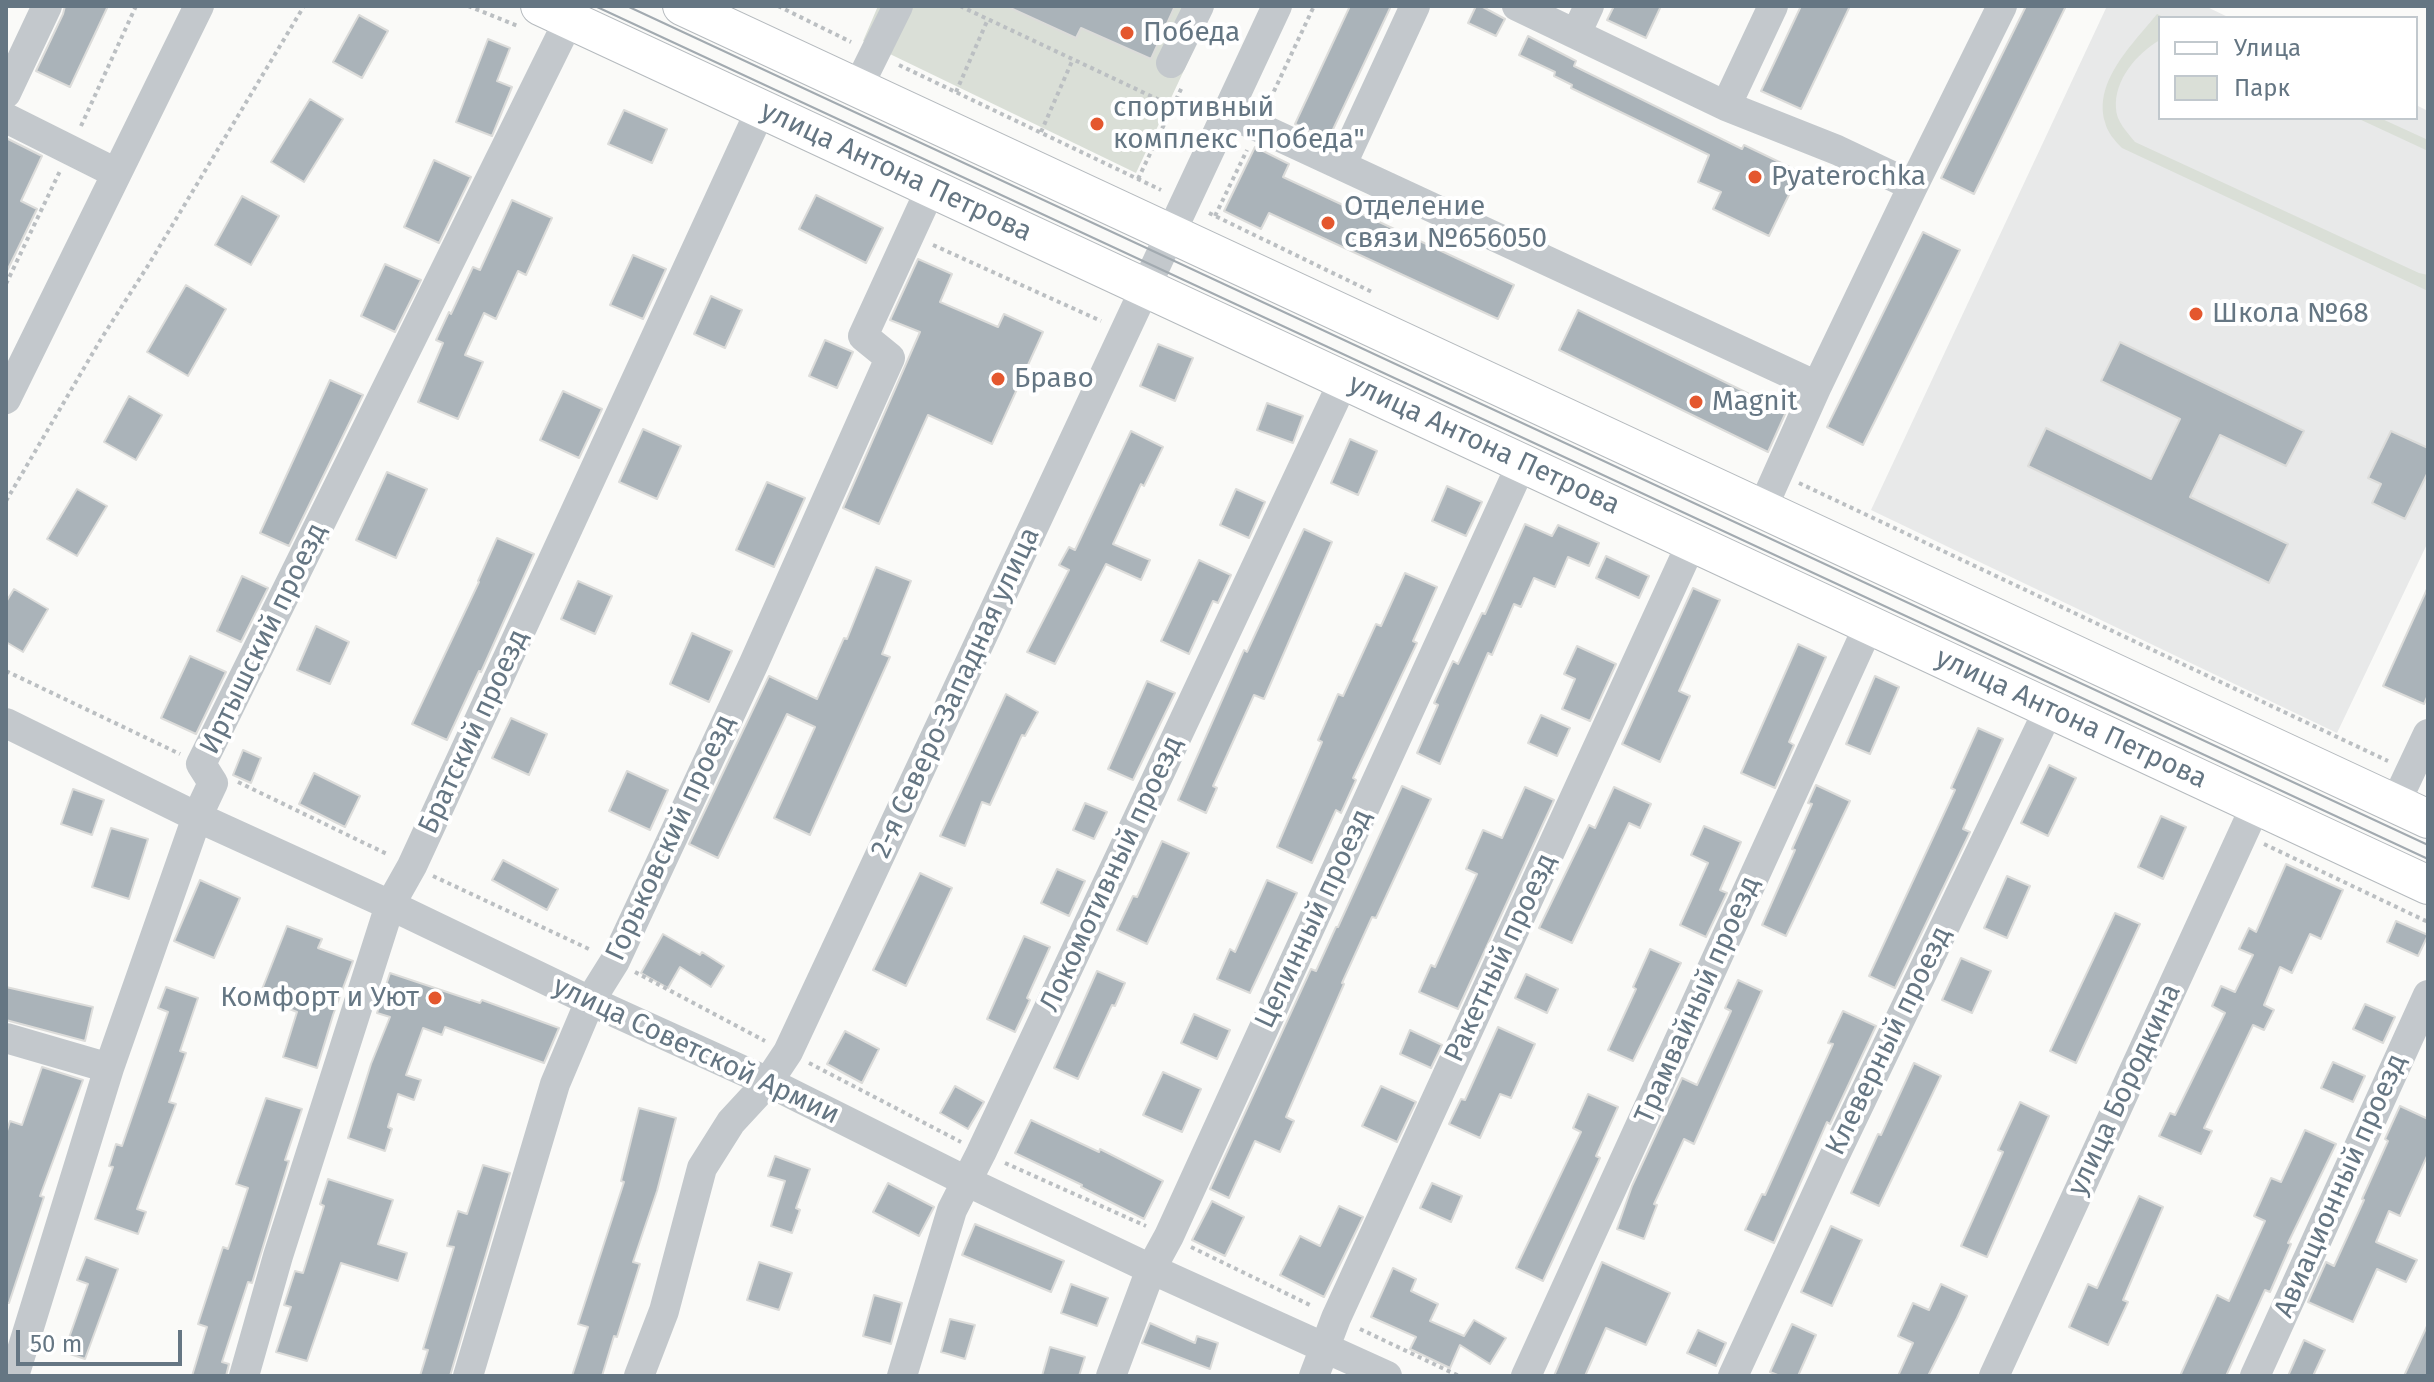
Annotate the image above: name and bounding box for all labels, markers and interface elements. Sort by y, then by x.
place label: Победа [1143,16,1240,50]
legend [2158,16,2418,120]
marker: Победа [1118,24,1136,42]
text: Улица [2234,34,2301,62]
text: Парк [2234,74,2290,102]
place label: спортивный комплекс "Победа" [1113,91,1365,157]
street label: улица Антона Петрова [755,94,1037,250]
marker: спортивный комплекс "Победа" [1088,115,1106,133]
place label: Pyaterochka [1771,160,1926,194]
marker: Pyaterochka [1746,168,1764,186]
place label: Отделение связи №656050 [1344,190,1547,256]
marker: Отделение связи №656050 [1319,214,1337,232]
place label: Школа №68 [2212,297,2369,331]
marker: Школа №68 [2187,305,2205,323]
place label: Браво [1014,362,1094,396]
street label: улица Антона Петрова [1343,367,1625,523]
marker: Браво [989,370,1007,388]
place label: Magnit [1712,385,1798,419]
marker: Magnit [1687,393,1705,411]
street label: Иртышский проезд [193,518,335,760]
street label: 2-я Северо-Западная улица [865,522,1047,864]
street label: Братский проезд [412,625,536,839]
street label: улица Антона Петрова [1930,641,2212,797]
street label: Горьковский проезд [599,710,743,966]
street label: Локомотивный проезд [1033,731,1191,1017]
street label: Целинный проезд [1249,804,1379,1034]
street label: Ракетный проезд [1438,848,1564,1068]
street label: Трамвайный проезд [1628,871,1768,1129]
street label: Клеверный проезд [1819,921,1959,1161]
street label: улица Советской Армии [547,970,845,1132]
street label: улица Бородкина [2061,979,2189,1201]
place label: Комфорт и Уют [220,981,419,1015]
marker: Комфорт и Уют [426,989,444,1007]
street label: Авиационный проезд [2268,1049,2414,1323]
scale bar [20,1314,186,1364]
text: 50 m [30,1330,82,1358]

